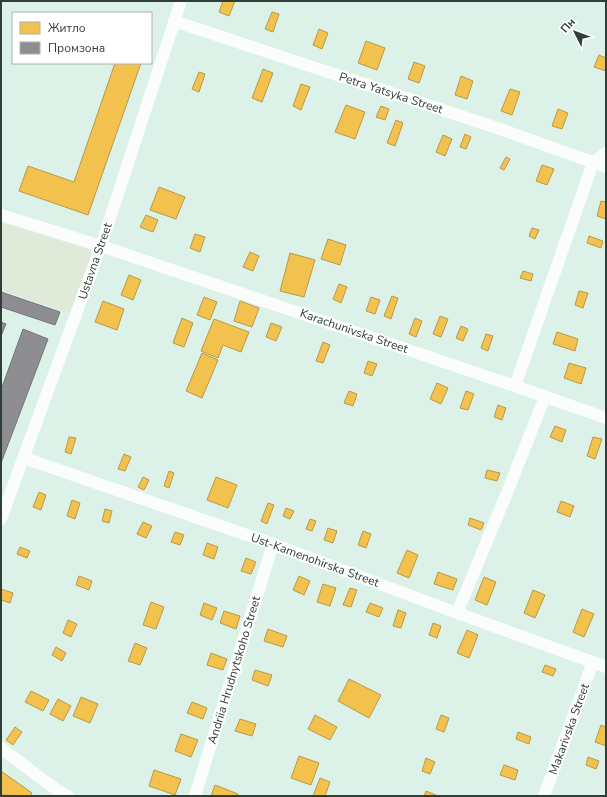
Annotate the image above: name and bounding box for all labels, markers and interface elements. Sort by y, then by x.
legend [12,12,152,64]
north arrow [555,12,595,52]
text: Пн [557,15,579,36]
text: Житло [48,20,86,36]
text: Промзона [48,40,105,56]
street label: Petra Yatsyka Street [337,69,446,118]
street label: Ustavna Street [74,220,116,301]
street label: Karachunivska Street [298,305,411,357]
street label: Ust-Kamenohirska Street [249,529,382,591]
street label: Andriia Hrudnytskoho Street [204,593,264,746]
street label: Makarivska Street [545,680,593,777]

